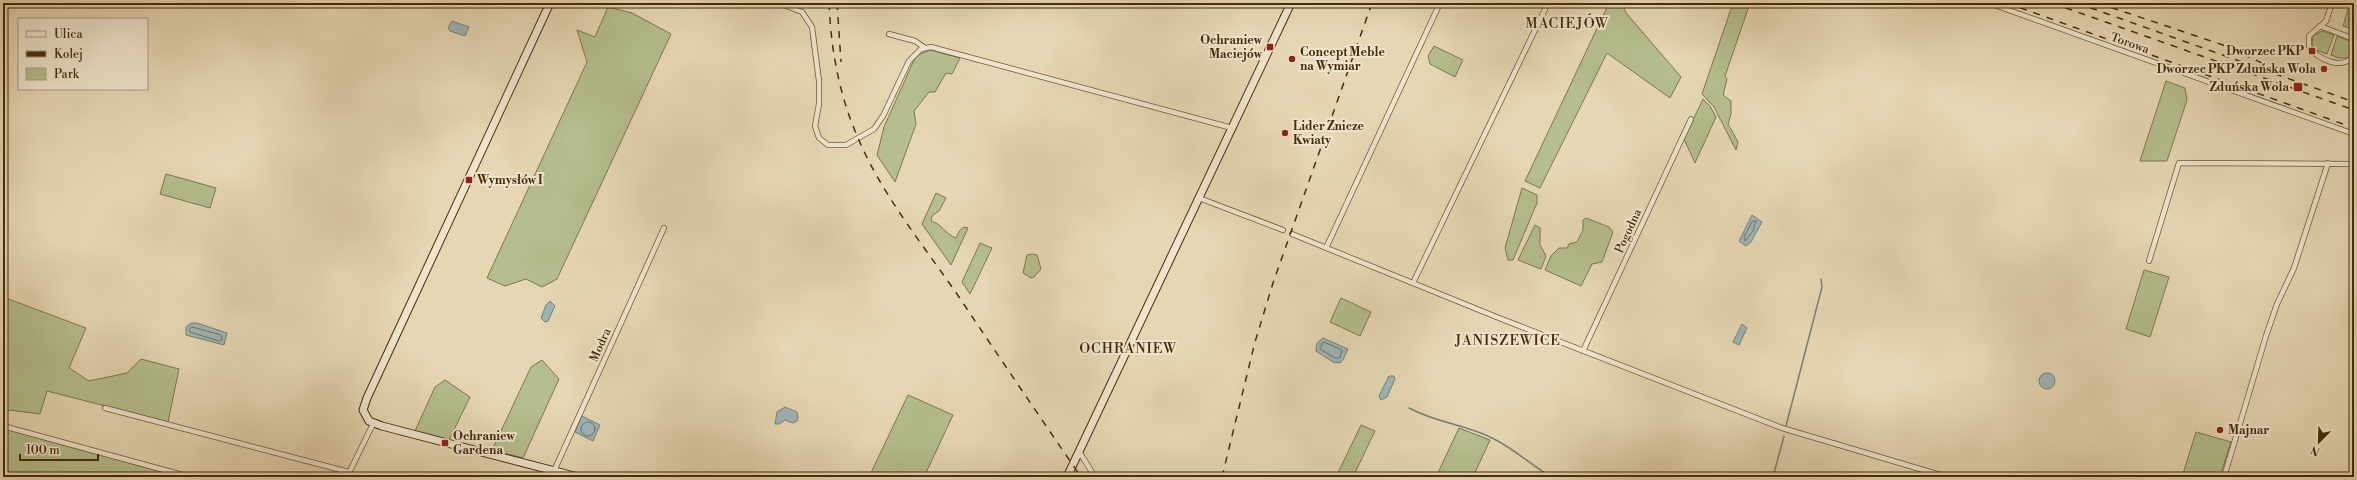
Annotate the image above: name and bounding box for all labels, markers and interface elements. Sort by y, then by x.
district label: MACIEJÓW [1525,13,1609,33]
legend [18,18,148,90]
text: Ulica [54,27,83,42]
street label: Torowa [2108,30,2152,58]
place label: Ochraniew Maciejów [1200,33,1263,62]
marker: Ochraniew Maciejów [1265,42,1275,52]
place label: Dworzec PKP [2226,44,2305,59]
place label: Concept Meble na Wymiar [1300,45,1385,74]
marker: Dworzec PKP [2307,46,2317,56]
text: Kolej [54,47,83,62]
marker: Concept Meble na Wymiar [1287,54,1297,64]
place label: Dworzec PKP Zduńska Wola [2157,62,2316,77]
marker: Dworzec PKP Zduńska Wola [2319,64,2329,74]
text: Park [54,67,80,82]
place label: Zduńska Wola [2209,80,2290,95]
marker: Zduńska Wola [2292,81,2304,93]
place label: Lider Znicze Kwiaty [1293,119,1365,148]
marker: Lider Znicze Kwiaty [1280,128,1290,138]
place label: Wymysłów I [476,173,543,188]
marker: Wymysłów I [464,175,474,185]
street label: Pogodna [1612,206,1646,256]
street label: Modra [586,325,615,364]
district label: JANISZEWICE [1454,332,1561,350]
district label: OCHRANIEW [1079,340,1177,358]
north arrow [2299,422,2339,462]
place label: Majnar [2228,423,2269,438]
marker: Majnar [2215,425,2225,435]
place label: Ochraniew Gardena [453,429,516,458]
scale bar [20,436,98,462]
marker: Ochraniew Gardena [440,438,450,448]
text: N [2308,442,2322,458]
text: 100 m [26,443,60,458]

